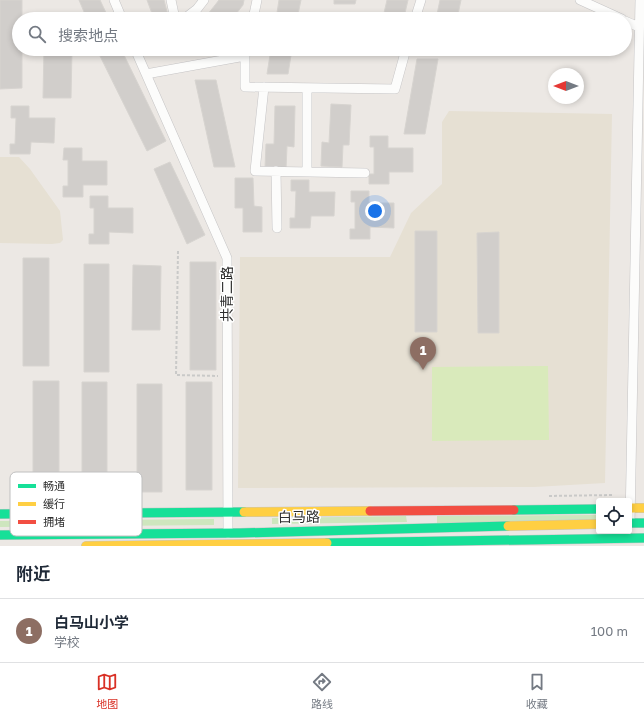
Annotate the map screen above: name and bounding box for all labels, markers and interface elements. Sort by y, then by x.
search box [12,12,632,56]
icon: search [26,23,48,45]
text: 搜索地点 [58,26,118,44]
north arrow [548,68,584,104]
your location [365,201,385,221]
street label: 共青二路 [218,266,235,322]
pin: 1 [410,337,436,370]
legend [10,472,142,536]
text: 畅通 [43,479,65,492]
text: 缓行 [43,497,65,510]
map controls [596,498,632,534]
button: locate [596,498,632,534]
street label: 白马路 [278,508,320,525]
text: 拥堵 [43,515,65,528]
text: 附近 [16,563,50,584]
text: 白马山小学 [54,613,129,631]
text: 1 [26,623,32,639]
text: 100 m [591,623,628,639]
text: 学校 [54,634,80,650]
tab: 地图 [96,671,118,711]
tab: 路线 [311,671,333,711]
tab: 收藏 [526,671,548,711]

